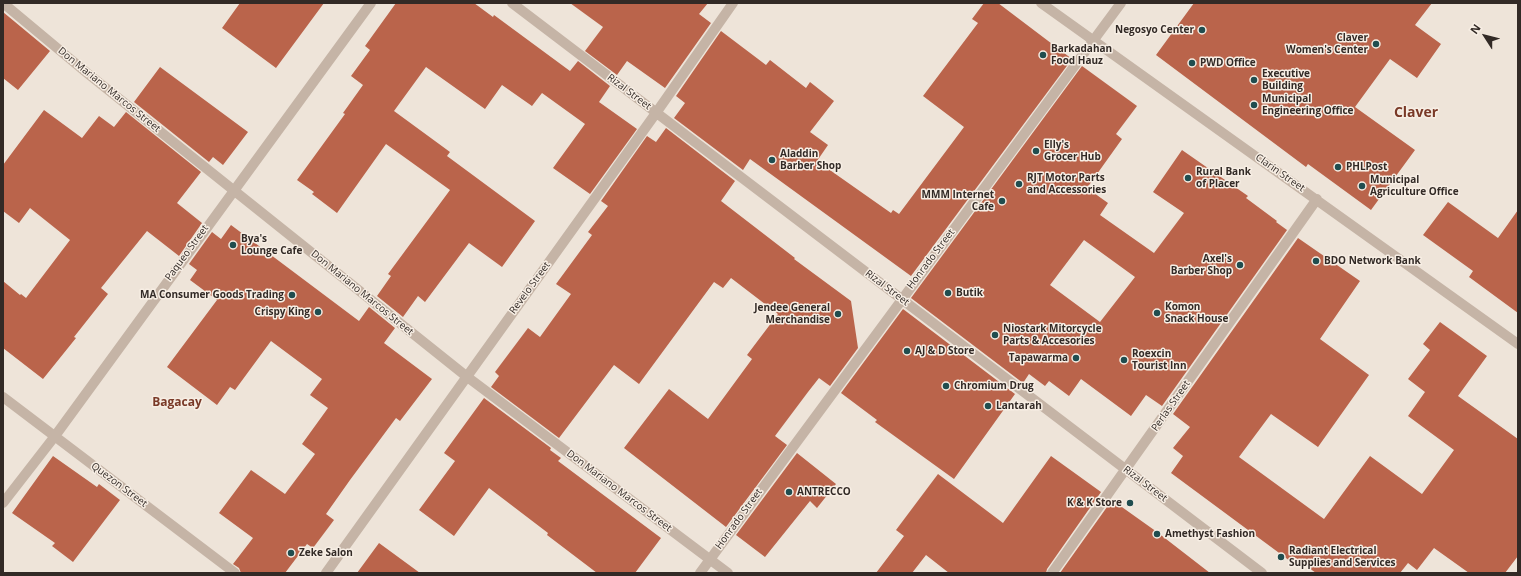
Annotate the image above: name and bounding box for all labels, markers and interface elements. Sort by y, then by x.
north arrow [1465,16,1505,56]
text: N [1466,21,1484,37]
place label: Negosyo Center [1115,24,1194,36]
marker: Negosyo Center [1197,25,1207,35]
place label: Claver Women's Center [1286,32,1368,56]
marker: Claver Women's Center [1371,39,1381,49]
place label: Barkadahan Food Hauz [1051,43,1112,66]
street label: Don Mariano Marcos Street [55,45,163,135]
marker: Barkadahan Food Hauz [1038,50,1048,60]
place label: PWD Office [1200,57,1256,69]
marker: PWD Office [1187,58,1197,68]
place label: Executive Building [1262,68,1310,92]
street label: Rizal Street [605,72,653,112]
marker: Executive Building [1249,75,1259,85]
place label: Municipal Engineering Office [1262,93,1353,116]
marker: Municipal Engineering Office [1249,100,1259,110]
district label: Claver [1394,105,1438,121]
place label: Elly's Grocer Hub [1044,139,1101,162]
marker: Elly's Grocer Hub [1031,146,1041,156]
place label: Aladdin Barber Shop [780,148,841,172]
street label: Clarin Street [1253,152,1307,194]
marker: Aladdin Barber Shop [767,155,777,165]
place label: PHLPost [1346,161,1387,173]
marker: PHLPost [1333,162,1343,172]
place label: Rural Bank of Placer [1196,166,1251,190]
place label: RJT Motor Parts and Accessories [1027,172,1106,196]
marker: Rural Bank of Placer [1183,173,1193,183]
place label: Municipal Agriculture Office [1370,174,1459,198]
marker: RJT Motor Parts and Accessories [1014,179,1024,189]
marker: Municipal Agriculture Office [1357,181,1367,191]
place label: MMM Internet Cafe [922,189,994,212]
marker: MMM Internet Cafe [997,196,1007,206]
street label: Paqueo Street [163,223,211,283]
street label: Honrado Street [905,227,957,291]
place label: Bya's Lounge Cafe [241,233,302,256]
marker: Bya's Lounge Cafe [228,240,238,250]
street label: Don Mariano Marcos Street [308,248,416,338]
place label: Axel's Barber Shop [1171,253,1232,276]
place label: BDO Network Bank [1324,255,1421,267]
marker: BDO Network Bank [1311,256,1321,266]
street label: Revelo Street [507,260,553,316]
marker: Axel's Barber Shop [1235,260,1245,270]
street label: Rizal Street [863,268,911,308]
place label: Butik [956,287,983,299]
marker: Butik [943,288,953,298]
place label: MA Consumer Goods Trading [140,289,284,301]
marker: MA Consumer Goods Trading [287,290,297,300]
place label: Komon Snack House [1165,301,1228,324]
place label: Jendee General Merchandise [754,302,830,326]
place label: Crispy King [255,306,310,318]
marker: Crispy King [313,307,323,317]
marker: Komon Snack House [1152,308,1162,318]
marker: Jendee General Merchandise [833,309,843,319]
place label: Niostark Mitorcycle Parts & Accesories [1003,323,1102,346]
marker: Niostark Mitorcycle Parts & Accesories [990,330,1000,340]
place label: AJ & D Store [915,345,974,357]
marker: AJ & D Store [902,346,912,356]
place label: Roexcin Tourist Inn [1132,348,1187,372]
place label: Tapawarma [1009,352,1068,364]
marker: Tapawarma [1071,353,1081,363]
marker: Roexcin Tourist Inn [1119,355,1129,365]
street label: Perlas Street [1149,378,1193,434]
place label: Chromium Drug [954,380,1034,392]
marker: Chromium Drug [941,381,951,391]
district label: Bagacay [152,396,202,410]
place label: Lantarah [996,400,1042,412]
marker: Lantarah [983,401,993,411]
street label: Don Mariano Marcos Street [564,448,674,534]
street label: Quezon Street [89,460,149,510]
street label: Rizal Street [1121,464,1169,504]
street label: Honrado Street [713,486,765,552]
place label: ANTRECCO [797,486,851,498]
marker: ANTRECCO [784,487,794,497]
place label: K & K Store [1067,497,1122,509]
marker: K & K Store [1125,498,1135,508]
place label: Amethyst Fashion [1165,528,1255,540]
marker: Amethyst Fashion [1152,529,1162,539]
place label: Radiant Electrical Supplies and Services [1289,545,1396,568]
place label: Zeke Salon [299,547,353,559]
marker: Zeke Salon [286,548,296,558]
marker: Radiant Electrical Supplies and Services [1276,552,1286,562]

